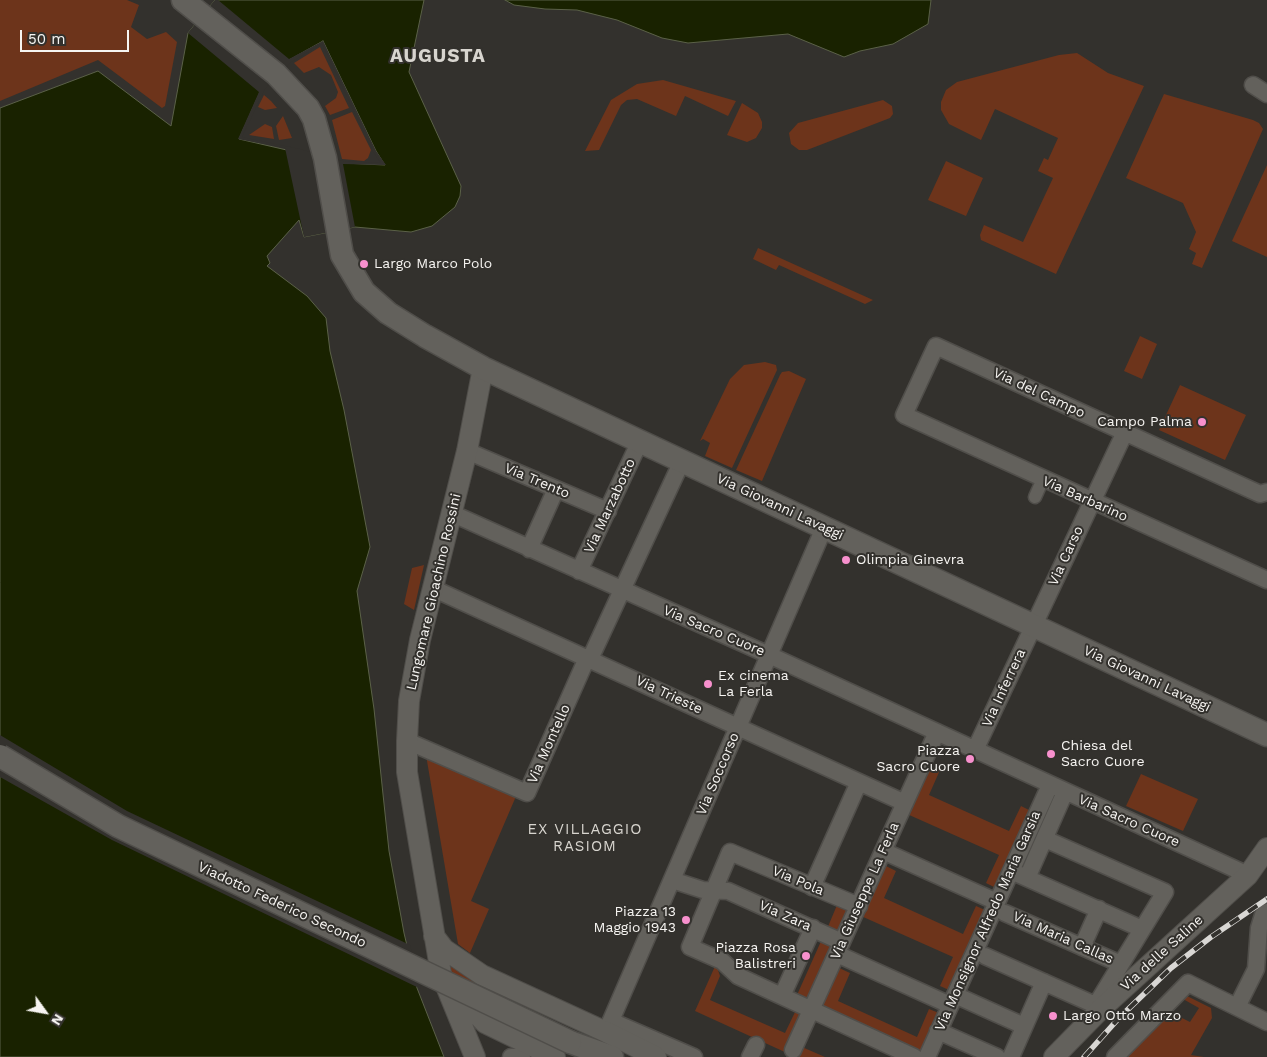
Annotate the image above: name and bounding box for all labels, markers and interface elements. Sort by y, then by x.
scale bar [22,20,131,52]
text: 50 m [28,30,65,48]
district label: AUGUSTA [389,45,487,67]
place label: Largo Marco Polo [374,256,492,272]
marker: Largo Marco Polo [358,258,370,270]
street label: Via del Campo [990,364,1088,422]
place label: Campo Palma [1097,414,1192,430]
marker: Campo Palma [1196,416,1208,428]
street label: Via Marzabotto [581,456,639,556]
street label: Via Trento [502,460,572,502]
street label: Via Giovanni Lavaggi [714,470,846,544]
street label: Via Barbarino [1040,473,1130,525]
street label: Lungomare Gioachino Rossini [403,492,465,692]
street label: Via Carso [1045,523,1087,589]
place label: Olimpia Ginevra [856,552,964,568]
marker: Olimpia Ginevra [840,554,852,566]
street label: Via Sacro Cuore [661,602,767,660]
street label: Via Giovanni Lavaggi [1081,642,1213,716]
street label: Via Inferrera [979,646,1029,730]
place label: Ex cinema La Ferla [718,668,789,700]
street label: Via Trieste [633,672,705,718]
marker: Ex cinema La Ferla [702,678,714,690]
street label: Via Montello [524,702,574,786]
street label: Via Soccorso [693,730,743,818]
place label: Chiesa del Sacro Cuore [1061,738,1144,770]
place label: Piazza Sacro Cuore [877,743,960,776]
marker: Chiesa del Sacro Cuore [1045,748,1057,760]
marker: Piazza Sacro Cuore [964,753,976,765]
street label: Via Sacro Cuore [1076,791,1182,851]
street label: Via Monsignor Alfredo Maria Garsia [932,808,1044,1034]
street label: Via Giuseppe La Ferla [827,820,903,962]
district label: EX VILLAGGIO RASIOM [526,821,644,856]
street label: Viadotto Federico Secondo [195,858,369,952]
street label: Via Pola [770,863,826,899]
street label: Via Zara [756,897,814,935]
place label: Piazza 13 Maggio 1943 [594,904,676,936]
street label: Via Maria Callas [1010,908,1116,968]
street label: Via delle Saline [1117,912,1207,994]
marker: Piazza 13 Maggio 1943 [680,914,692,926]
place label: Piazza Rosa Balistreri [715,940,796,972]
marker: Piazza Rosa Balistreri [800,950,812,962]
north arrow [20,987,70,1037]
place label: Largo Otto Marzo [1063,1008,1181,1024]
marker: Largo Otto Marzo [1047,1010,1059,1022]
text: N [48,1011,67,1029]

